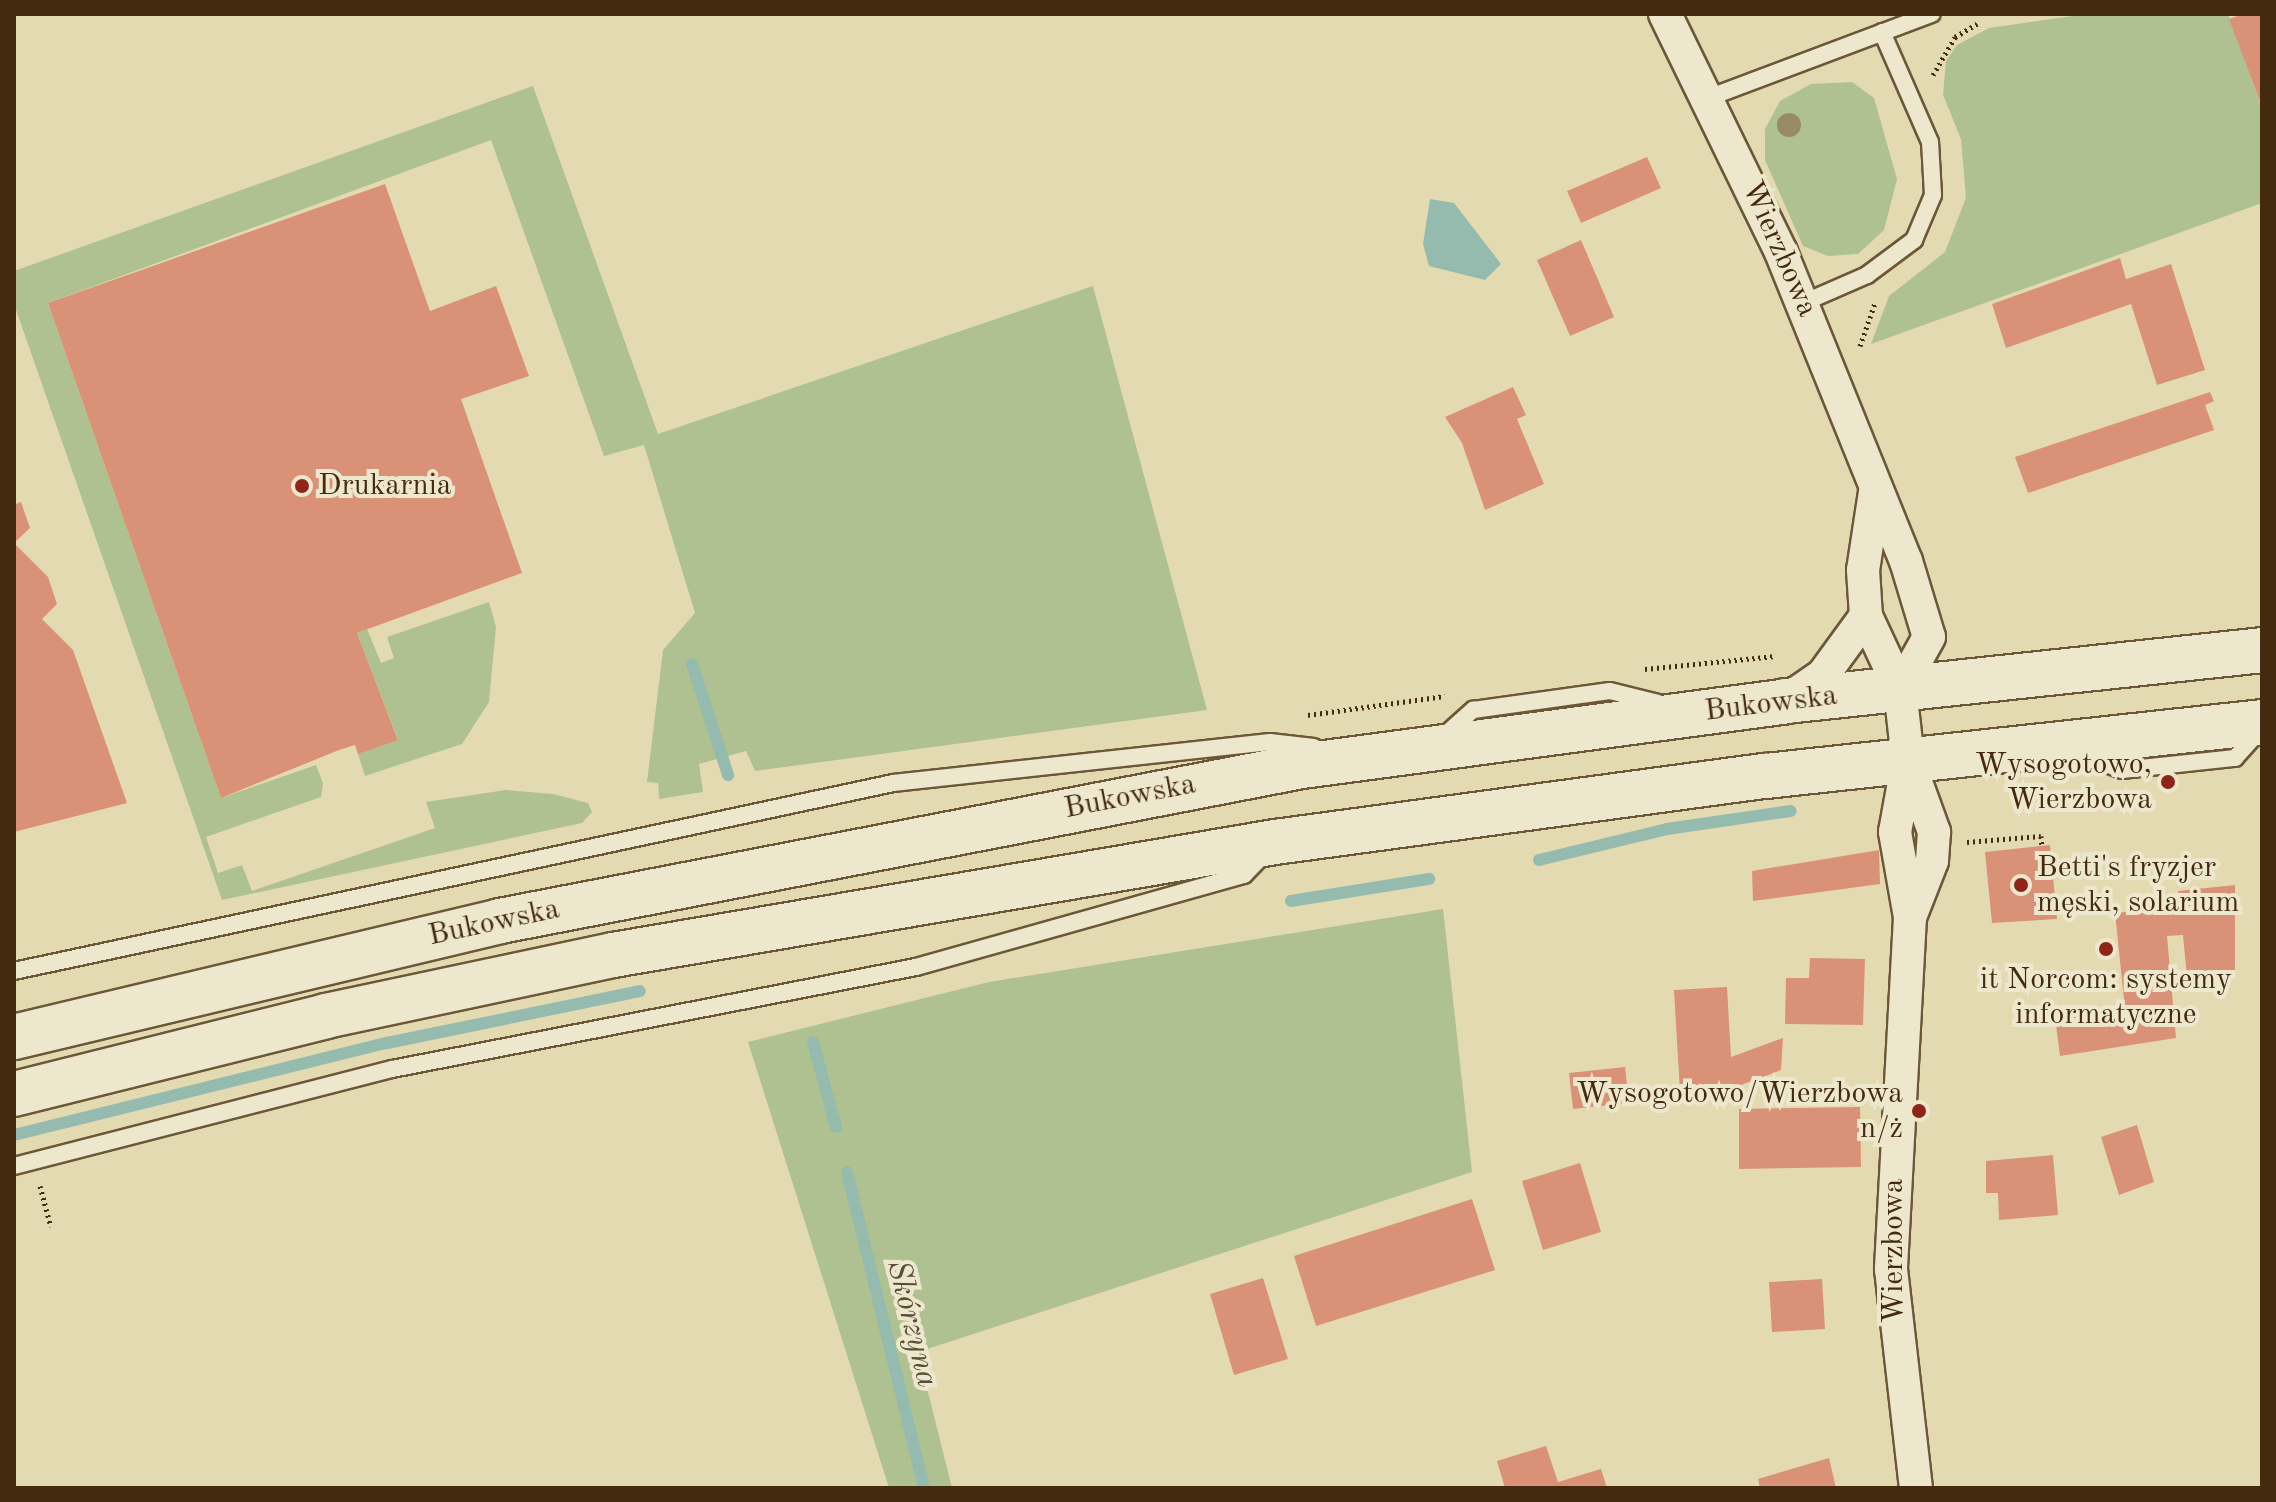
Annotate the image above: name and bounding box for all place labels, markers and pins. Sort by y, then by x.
place label: Drukarnia [318,468,452,504]
marker: Drukarnia [293,477,311,495]
place label: Wysogotowo, Wierzbowa [1975,747,2152,818]
marker: Wysogotowo, Wierzbowa [2159,773,2177,791]
place label: Betti's fryzjer męski, solarium [2037,850,2239,920]
marker: Betti's fryzjer męski, solarium [2012,876,2030,894]
marker: it Norcom: systemy informatyczne [2097,940,2115,958]
place label: it Norcom: systemy informatyczne [1980,962,2232,1032]
place label: Wysogotowo/Wierzbowa n/ż [1576,1076,1903,1146]
marker: Wysogotowo/Wierzbowa n/ż [1910,1102,1928,1120]

